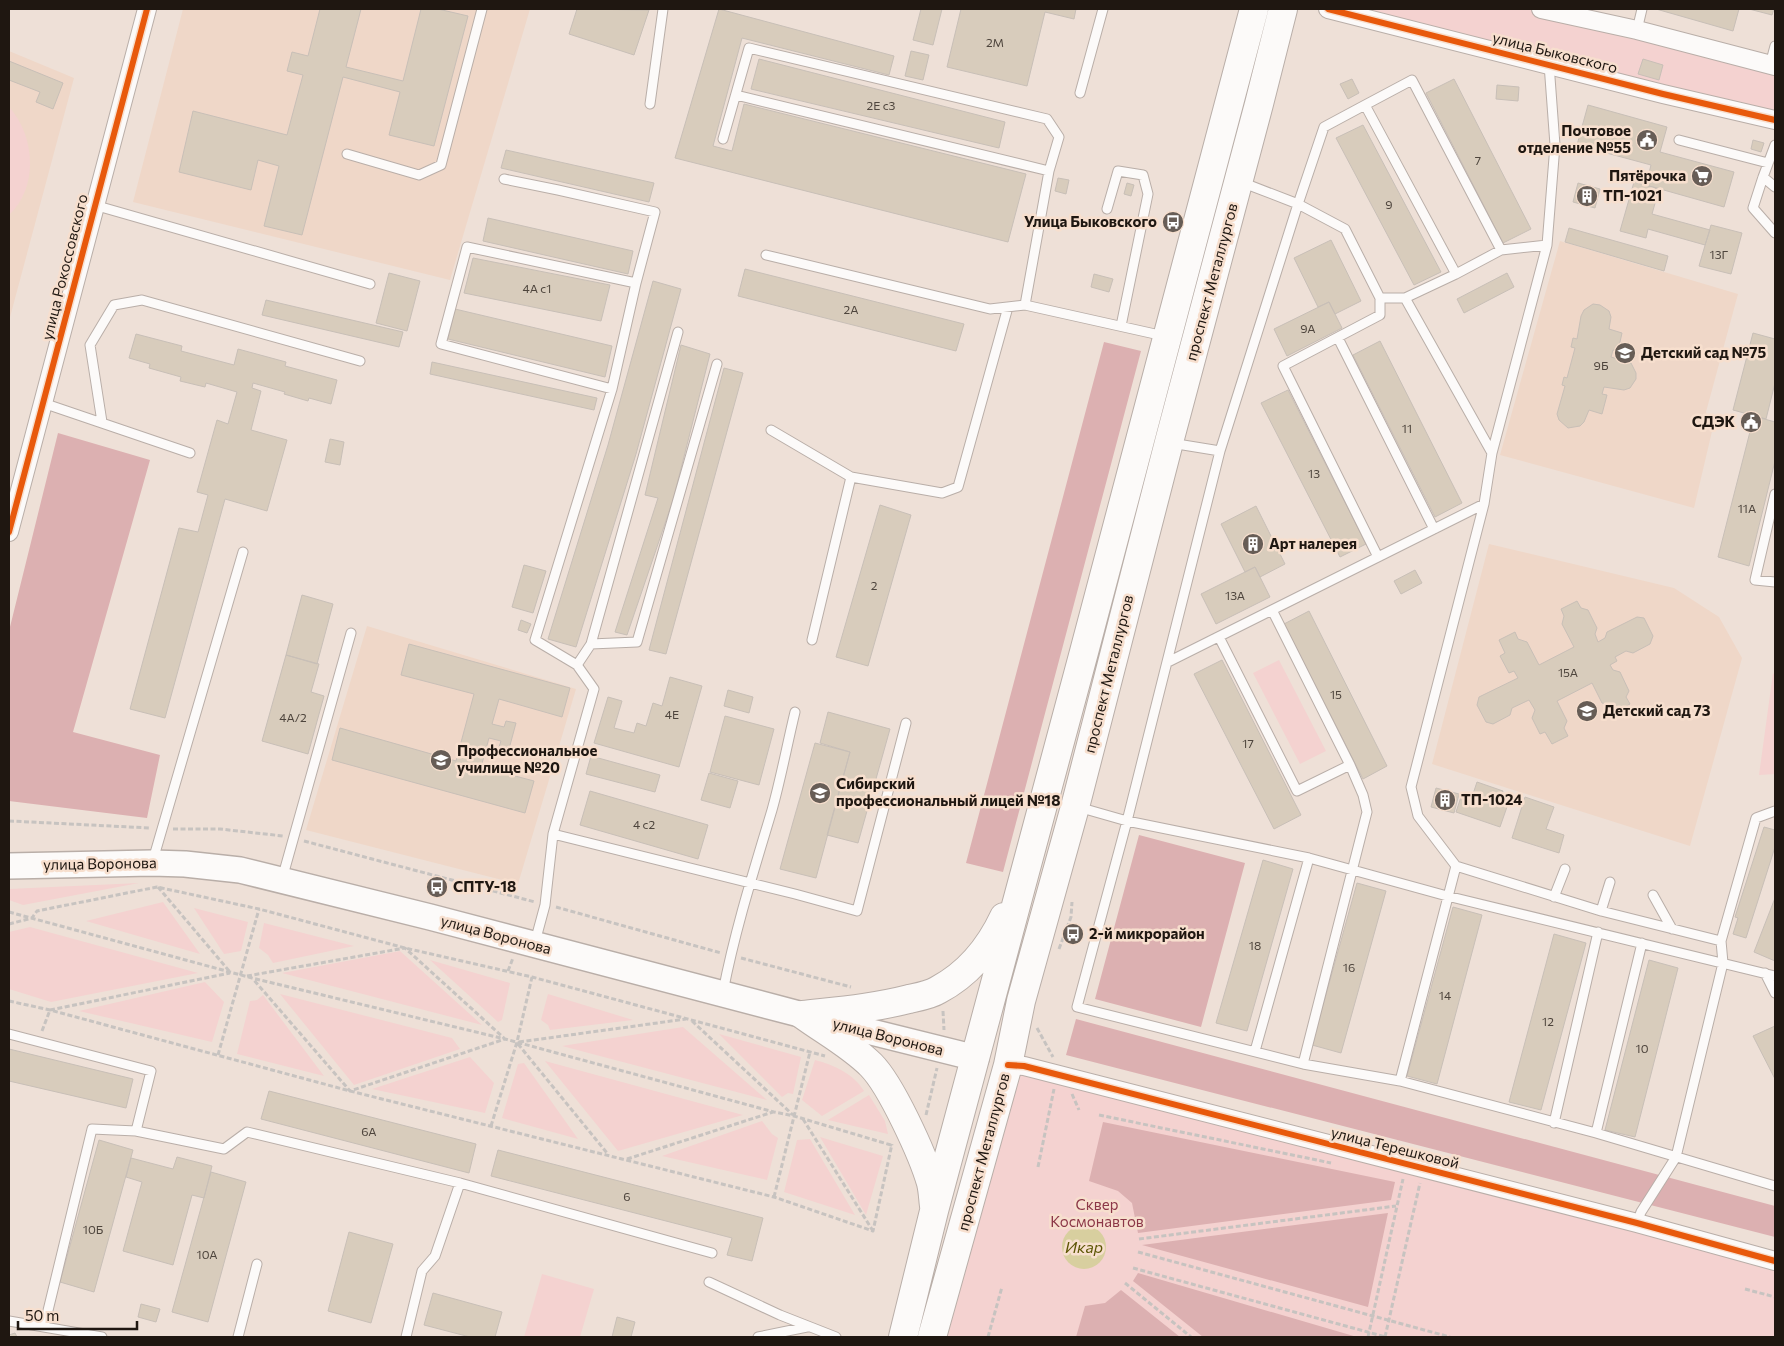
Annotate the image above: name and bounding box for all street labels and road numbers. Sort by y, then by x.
street label: улица Быковского [1491,28,1620,76]
street label: улица Рокоссовского [37,192,91,342]
street label: проспект Металлургов [1181,201,1241,363]
street label: проспект Металлургов [1080,593,1136,755]
street label: улица Воронова [43,853,157,873]
street label: улица Воронова [439,911,553,957]
street label: улица Воронова [831,1014,945,1058]
street label: проспект Металлургов [953,1071,1013,1233]
street label: улица Терешковой [1329,1122,1461,1172]

